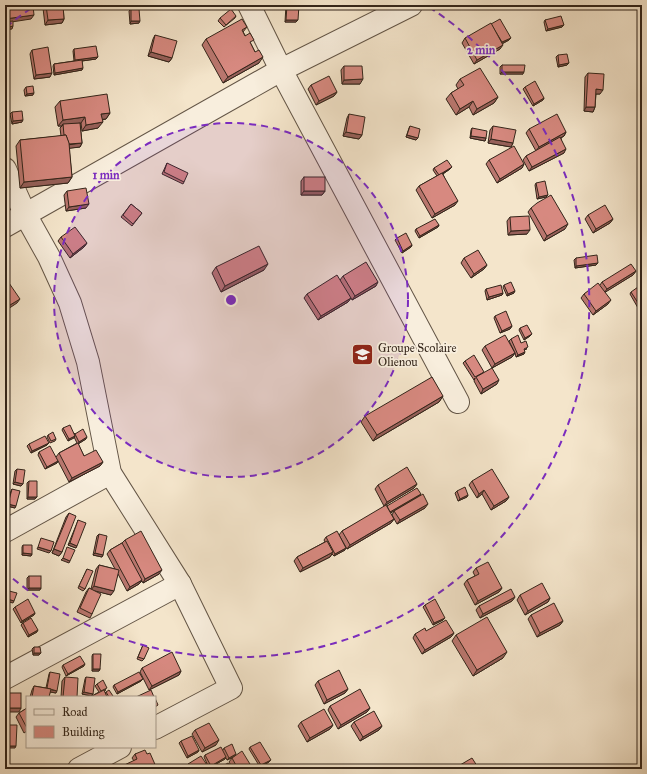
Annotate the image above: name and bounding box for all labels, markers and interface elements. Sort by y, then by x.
text: 2 min [467,43,496,57]
text: 1 min [92,168,120,182]
centre of rings [224,293,238,307]
place label: Groupe Scolaire Olienou [378,341,456,369]
school or university icon: Groupe Scolaire Olienou [349,342,375,368]
legend [26,696,156,748]
text: Road [62,705,88,719]
text: Building [62,725,105,740]

